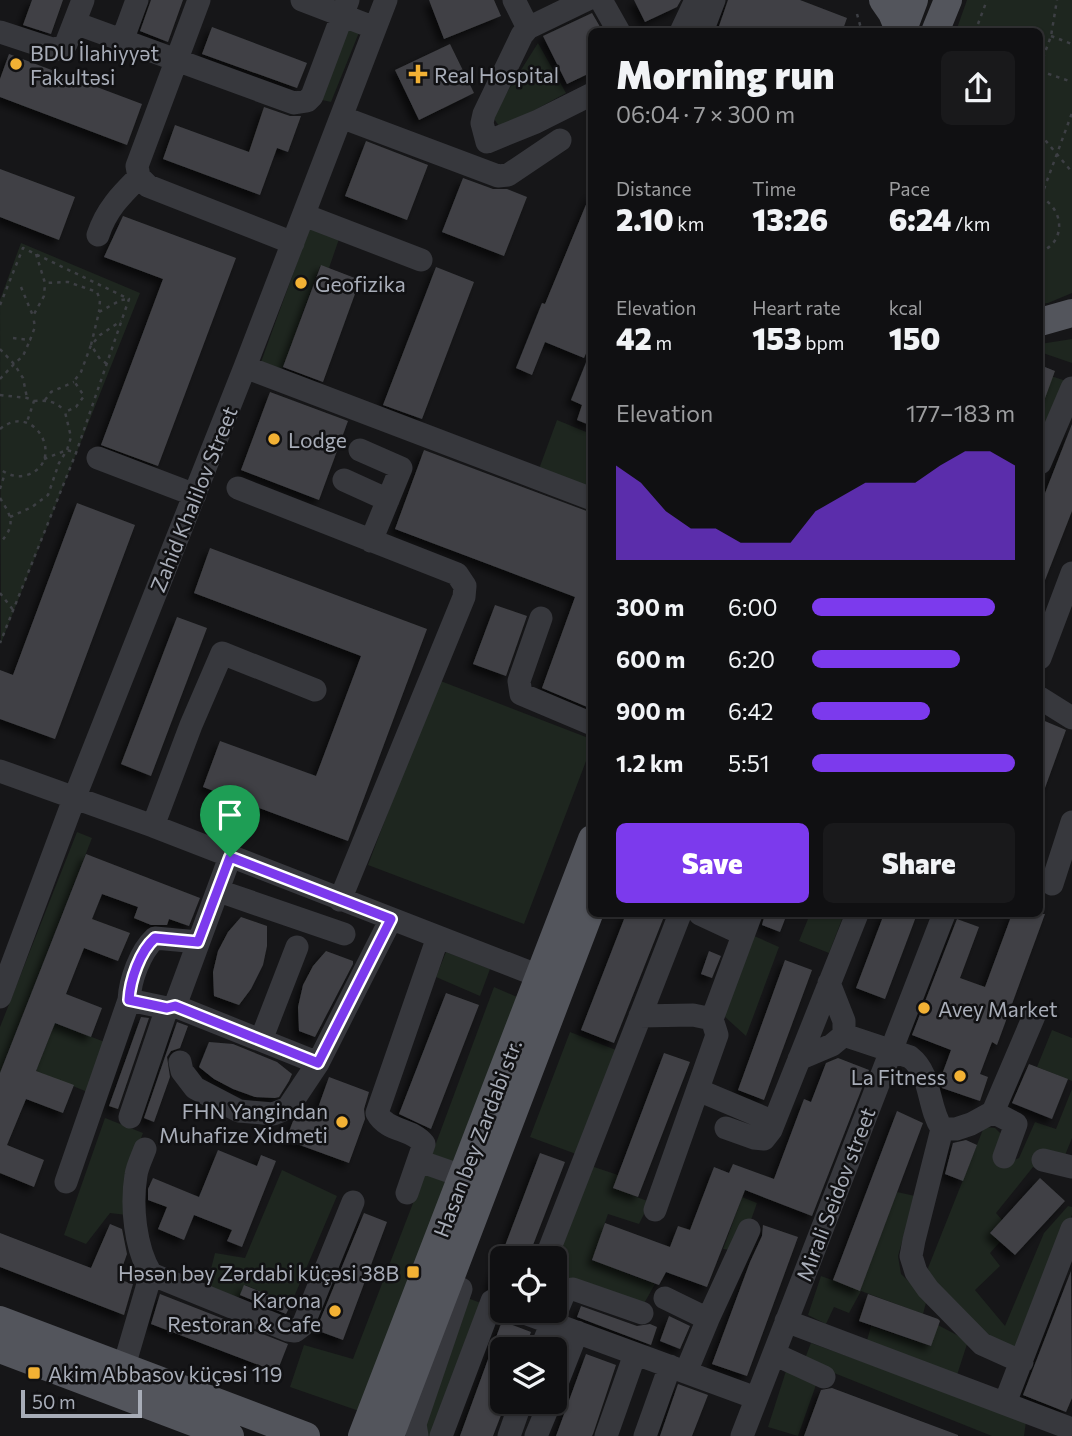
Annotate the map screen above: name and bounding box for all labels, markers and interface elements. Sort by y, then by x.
place label: BDU İlahiyyət Fakultəsi [30,40,159,89]
text: Morning run [616,50,835,97]
button: share [941,51,1015,125]
marker: BDU İlahiyyət Fakultəsi [8,56,24,72]
place label: Real Hospital [434,62,559,87]
marker: Real Hospital [408,64,428,84]
text: 06:04 · 7 × 300 m [616,100,795,128]
text: Distance [616,177,692,200]
text: Time [752,177,796,200]
text: Pace [889,177,930,200]
text: 2.10 [616,200,674,237]
text: 13:26 [752,200,828,237]
text: 6:24 [889,200,951,237]
text: km [674,212,704,235]
text: /km [951,212,990,235]
place label: Geofizika [315,271,406,296]
marker: Geofizika [293,275,309,291]
text: Elevation [616,296,696,319]
text: Heart rate [752,296,841,319]
text: kcal [889,296,923,319]
text: 42 [616,319,652,356]
text: 153 [752,319,802,356]
text: 150 [889,319,940,356]
text: m [652,331,672,354]
text: bpm [802,331,844,354]
text: Elevation [616,399,713,427]
text: 177–183 m [906,399,1015,427]
street label: Zahid Khalilov Street [144,402,242,596]
place label: Lodge [288,427,347,452]
marker: Lodge [266,431,282,447]
text: 300 m [616,593,684,621]
text: 6:00 [728,593,777,621]
text: 600 m [616,645,685,673]
text: 6:20 [728,645,775,673]
text: 900 m [616,697,685,725]
text: 6:42 [728,697,774,725]
text: 1.2 km [616,749,683,777]
text: 5:51 [728,749,770,777]
pin [200,785,260,857]
icon: arrive [211,796,249,834]
button: Save [616,823,809,903]
button: Share [823,823,1015,903]
place label: Avey Market [938,996,1058,1021]
marker: Avey Market [916,1000,932,1016]
street label: Hasan bey Zardabi str. [428,1036,526,1240]
place label: La Fitness [851,1064,946,1089]
marker: La Fitness [952,1068,968,1084]
place label: FHN Yangindan Muhafize Xidmeti [159,1098,328,1147]
street label: Mirali Seidov street [790,1104,880,1284]
marker: FHN Yangindan Muhafize Xidmeti [334,1114,350,1130]
map controls [490,1246,567,1414]
button: locate [490,1246,567,1323]
place label: Həsən bəy Zərdabi küçəsi 38B [118,1260,399,1285]
marker: Həsən bəy Zərdabi küçəsi 38B [405,1264,421,1280]
place label: Karona Restoran & Cafe [167,1287,321,1336]
marker: Karona Restoran & Cafe [327,1303,343,1319]
button: layers [490,1337,567,1414]
place label: Akim Abbasov küçəsi 119 [48,1361,283,1386]
marker: Akim Abbasov küçəsi 119 [26,1365,42,1381]
scale bar [21,1387,142,1419]
text: 50 m [32,1390,76,1413]

